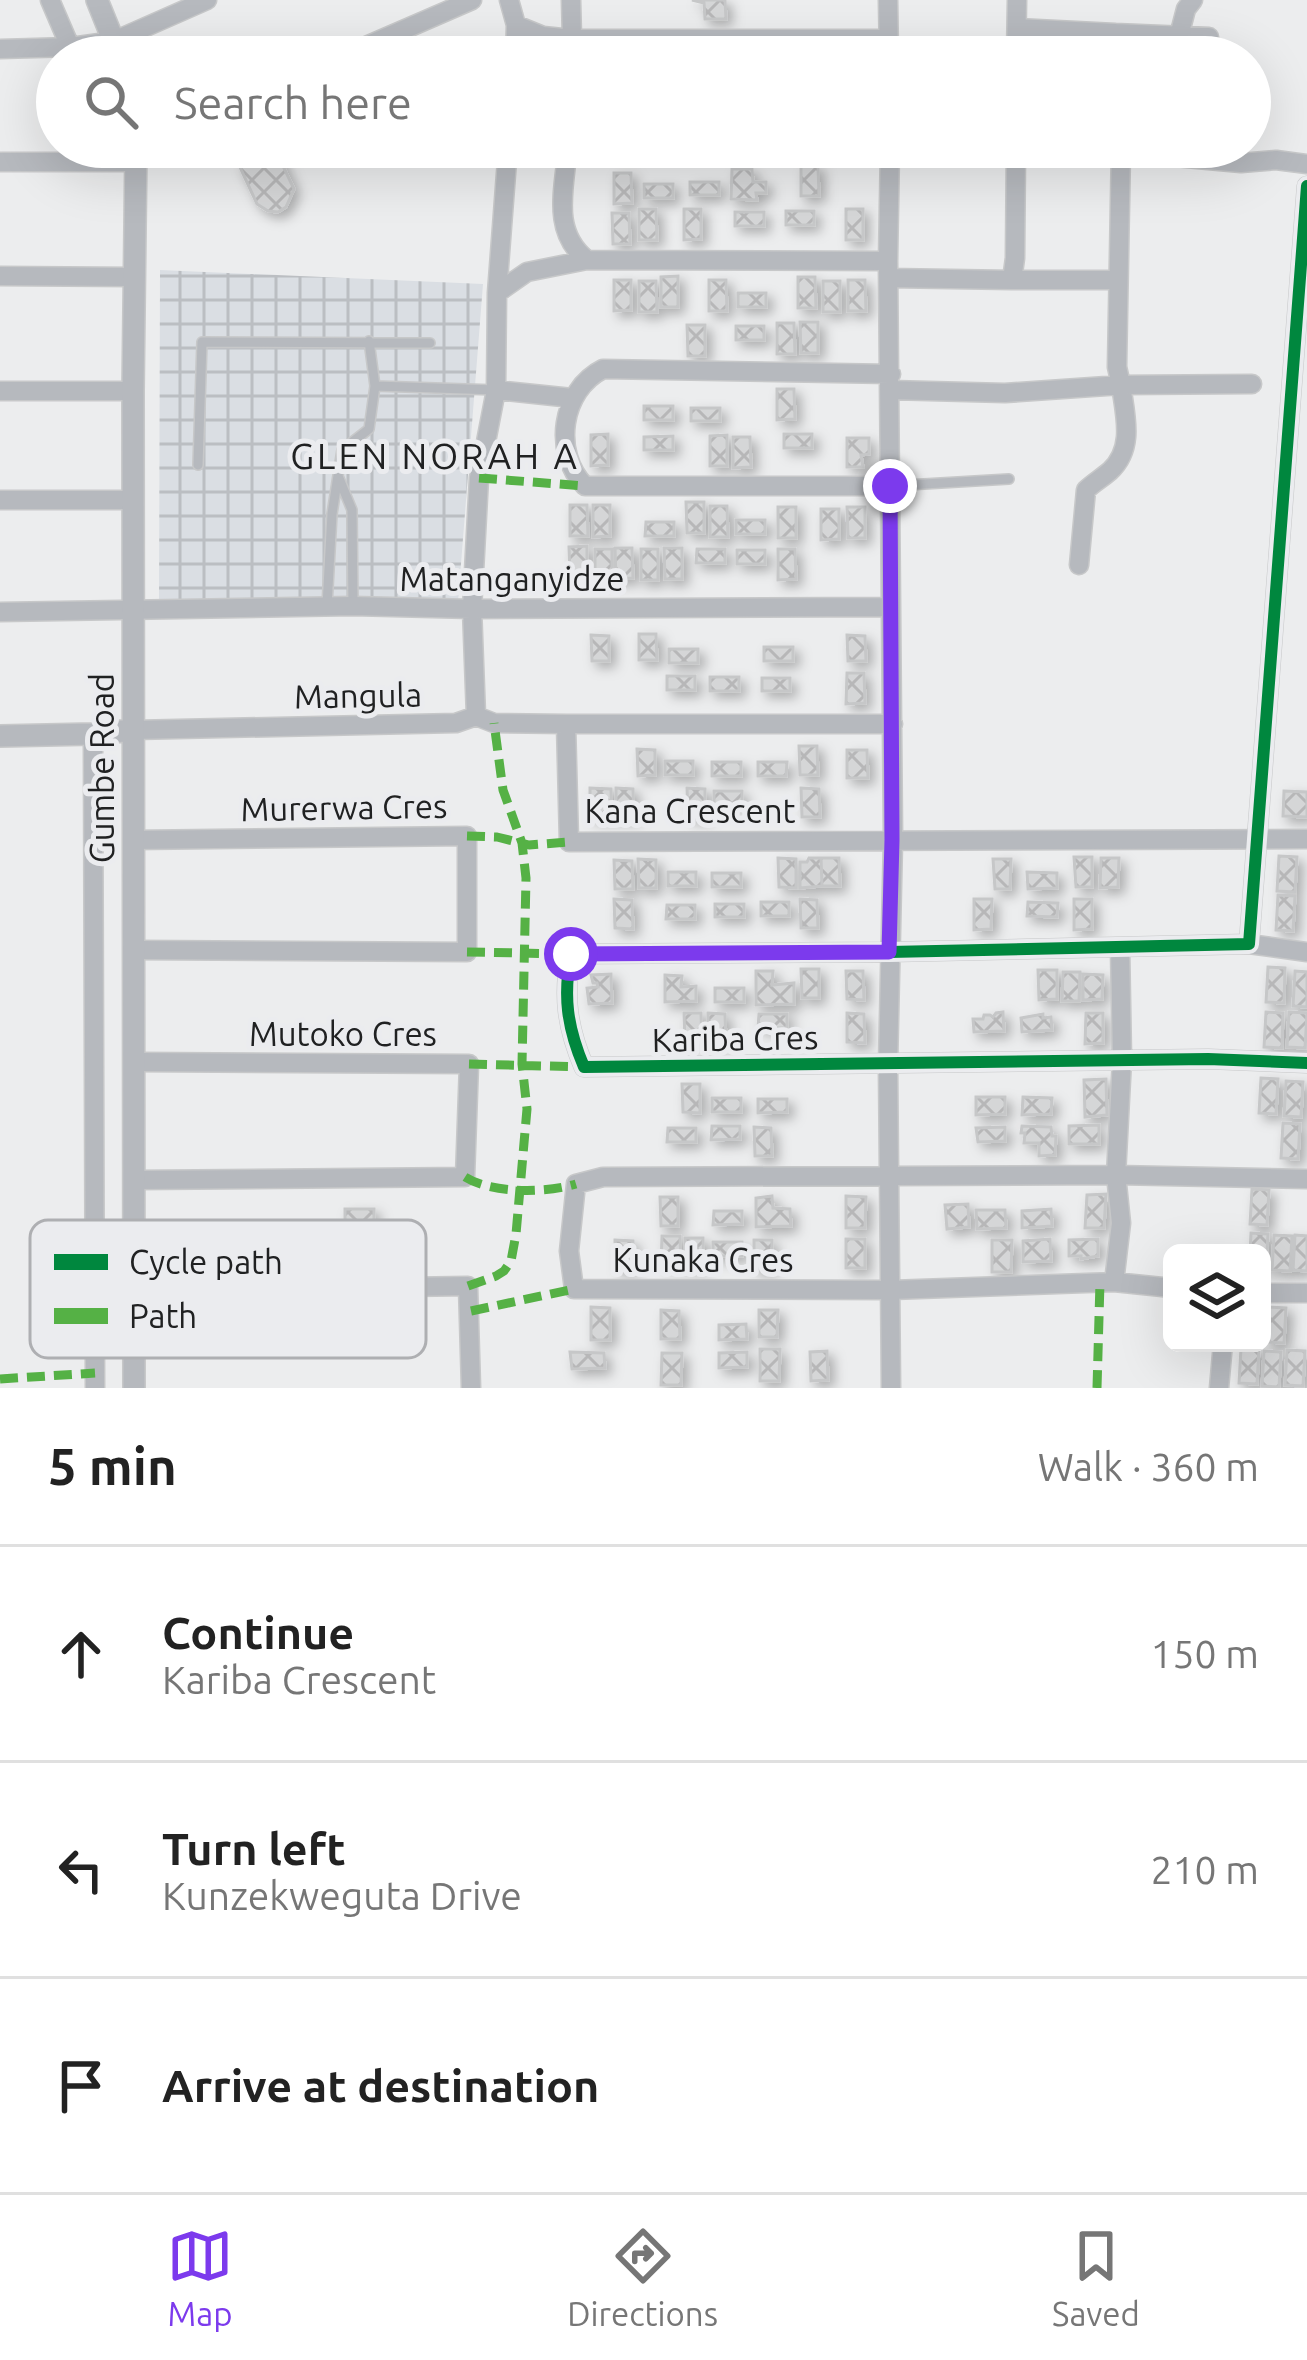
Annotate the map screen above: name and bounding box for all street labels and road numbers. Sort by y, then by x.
street label: Matanganyidze [399,560,625,597]
street label: Gumbe Road [83,673,120,863]
street label: Mangula [294,675,422,715]
street label: Murerwa Cres [240,787,448,827]
street label: Kana Crescent [585,792,795,829]
street label: Mutoko Cres [249,1015,437,1052]
street label: Kariba Cres [651,1018,819,1058]
street label: Kunaka Cres [612,1241,794,1278]

